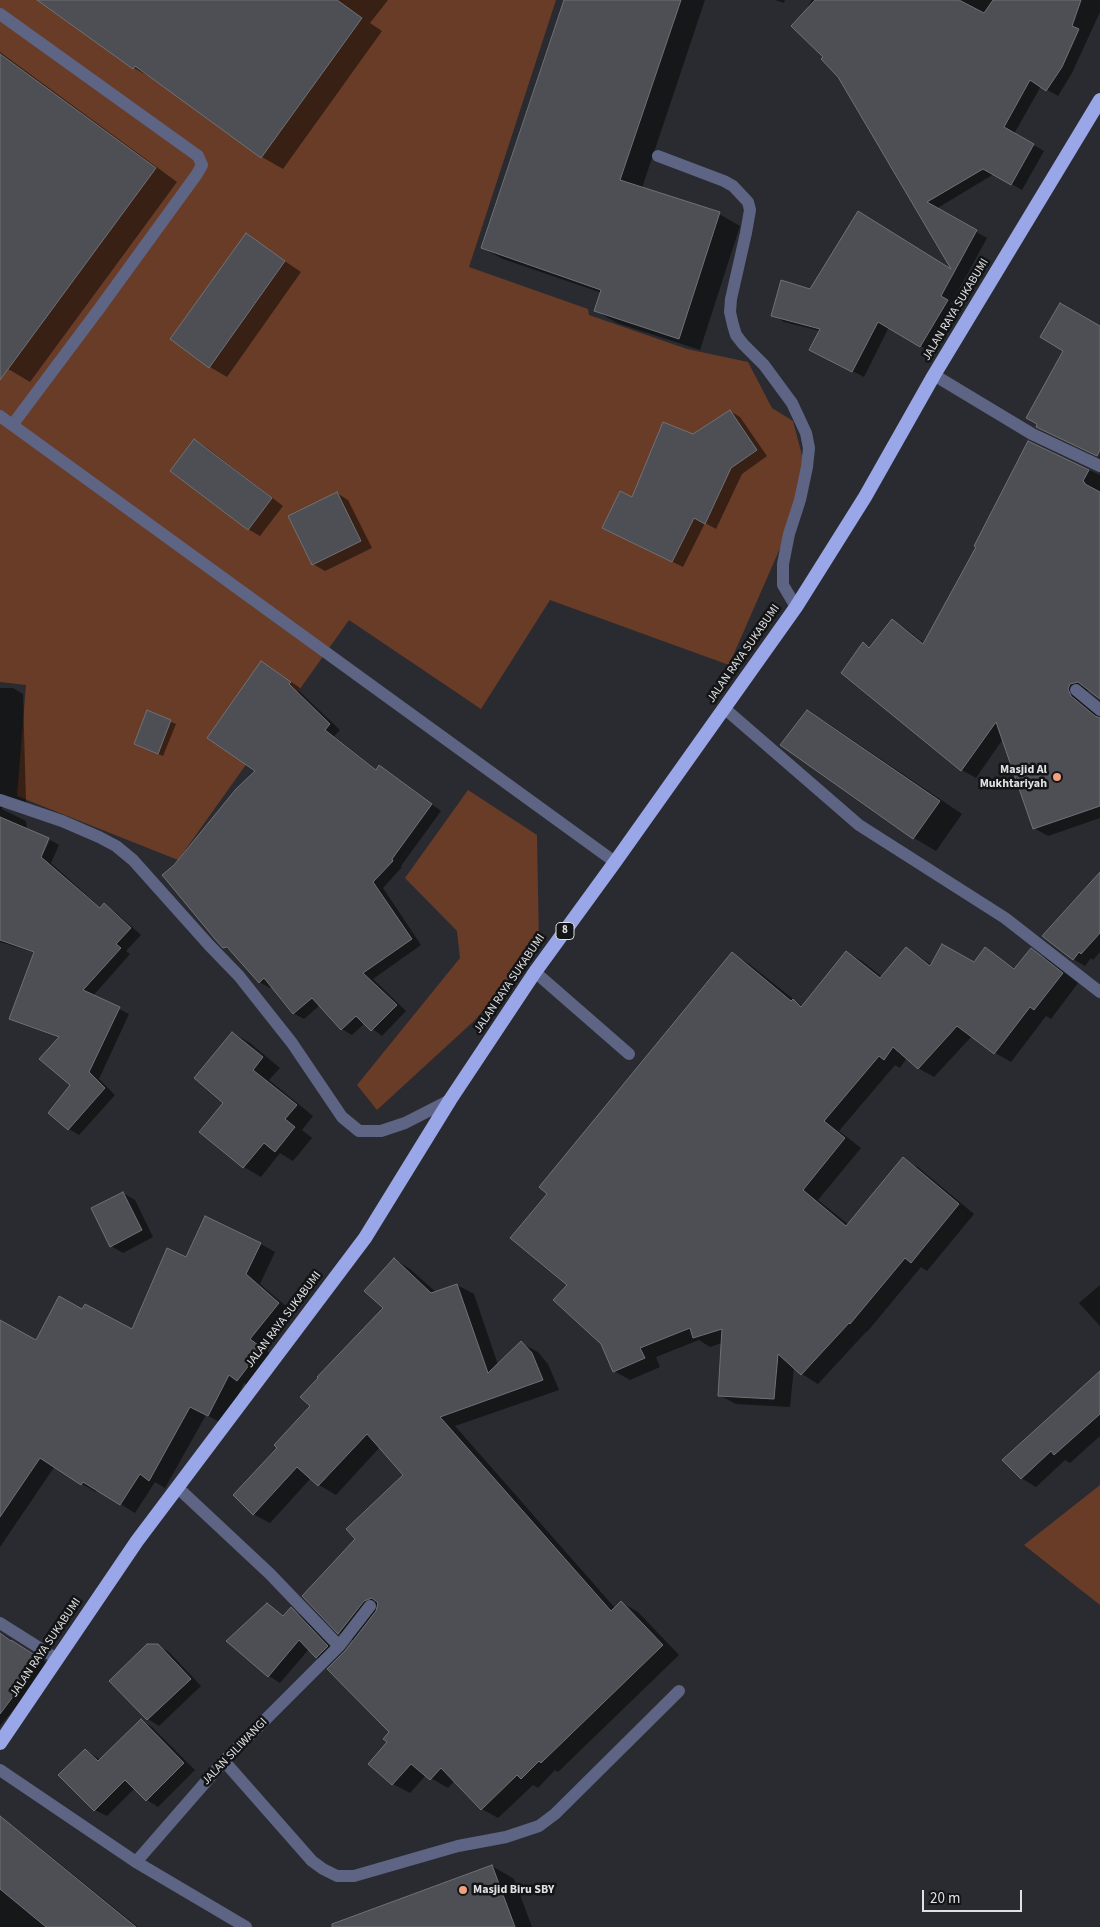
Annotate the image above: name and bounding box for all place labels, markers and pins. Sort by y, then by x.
place label: Masjid Al Mukhtariyah [980,763,1047,791]
marker: Masjid Al Mukhtariyah [1051,771,1063,783]
place label: Masjid Biru SBY [473,1883,554,1897]
marker: Masjid Biru SBY [457,1884,469,1896]

